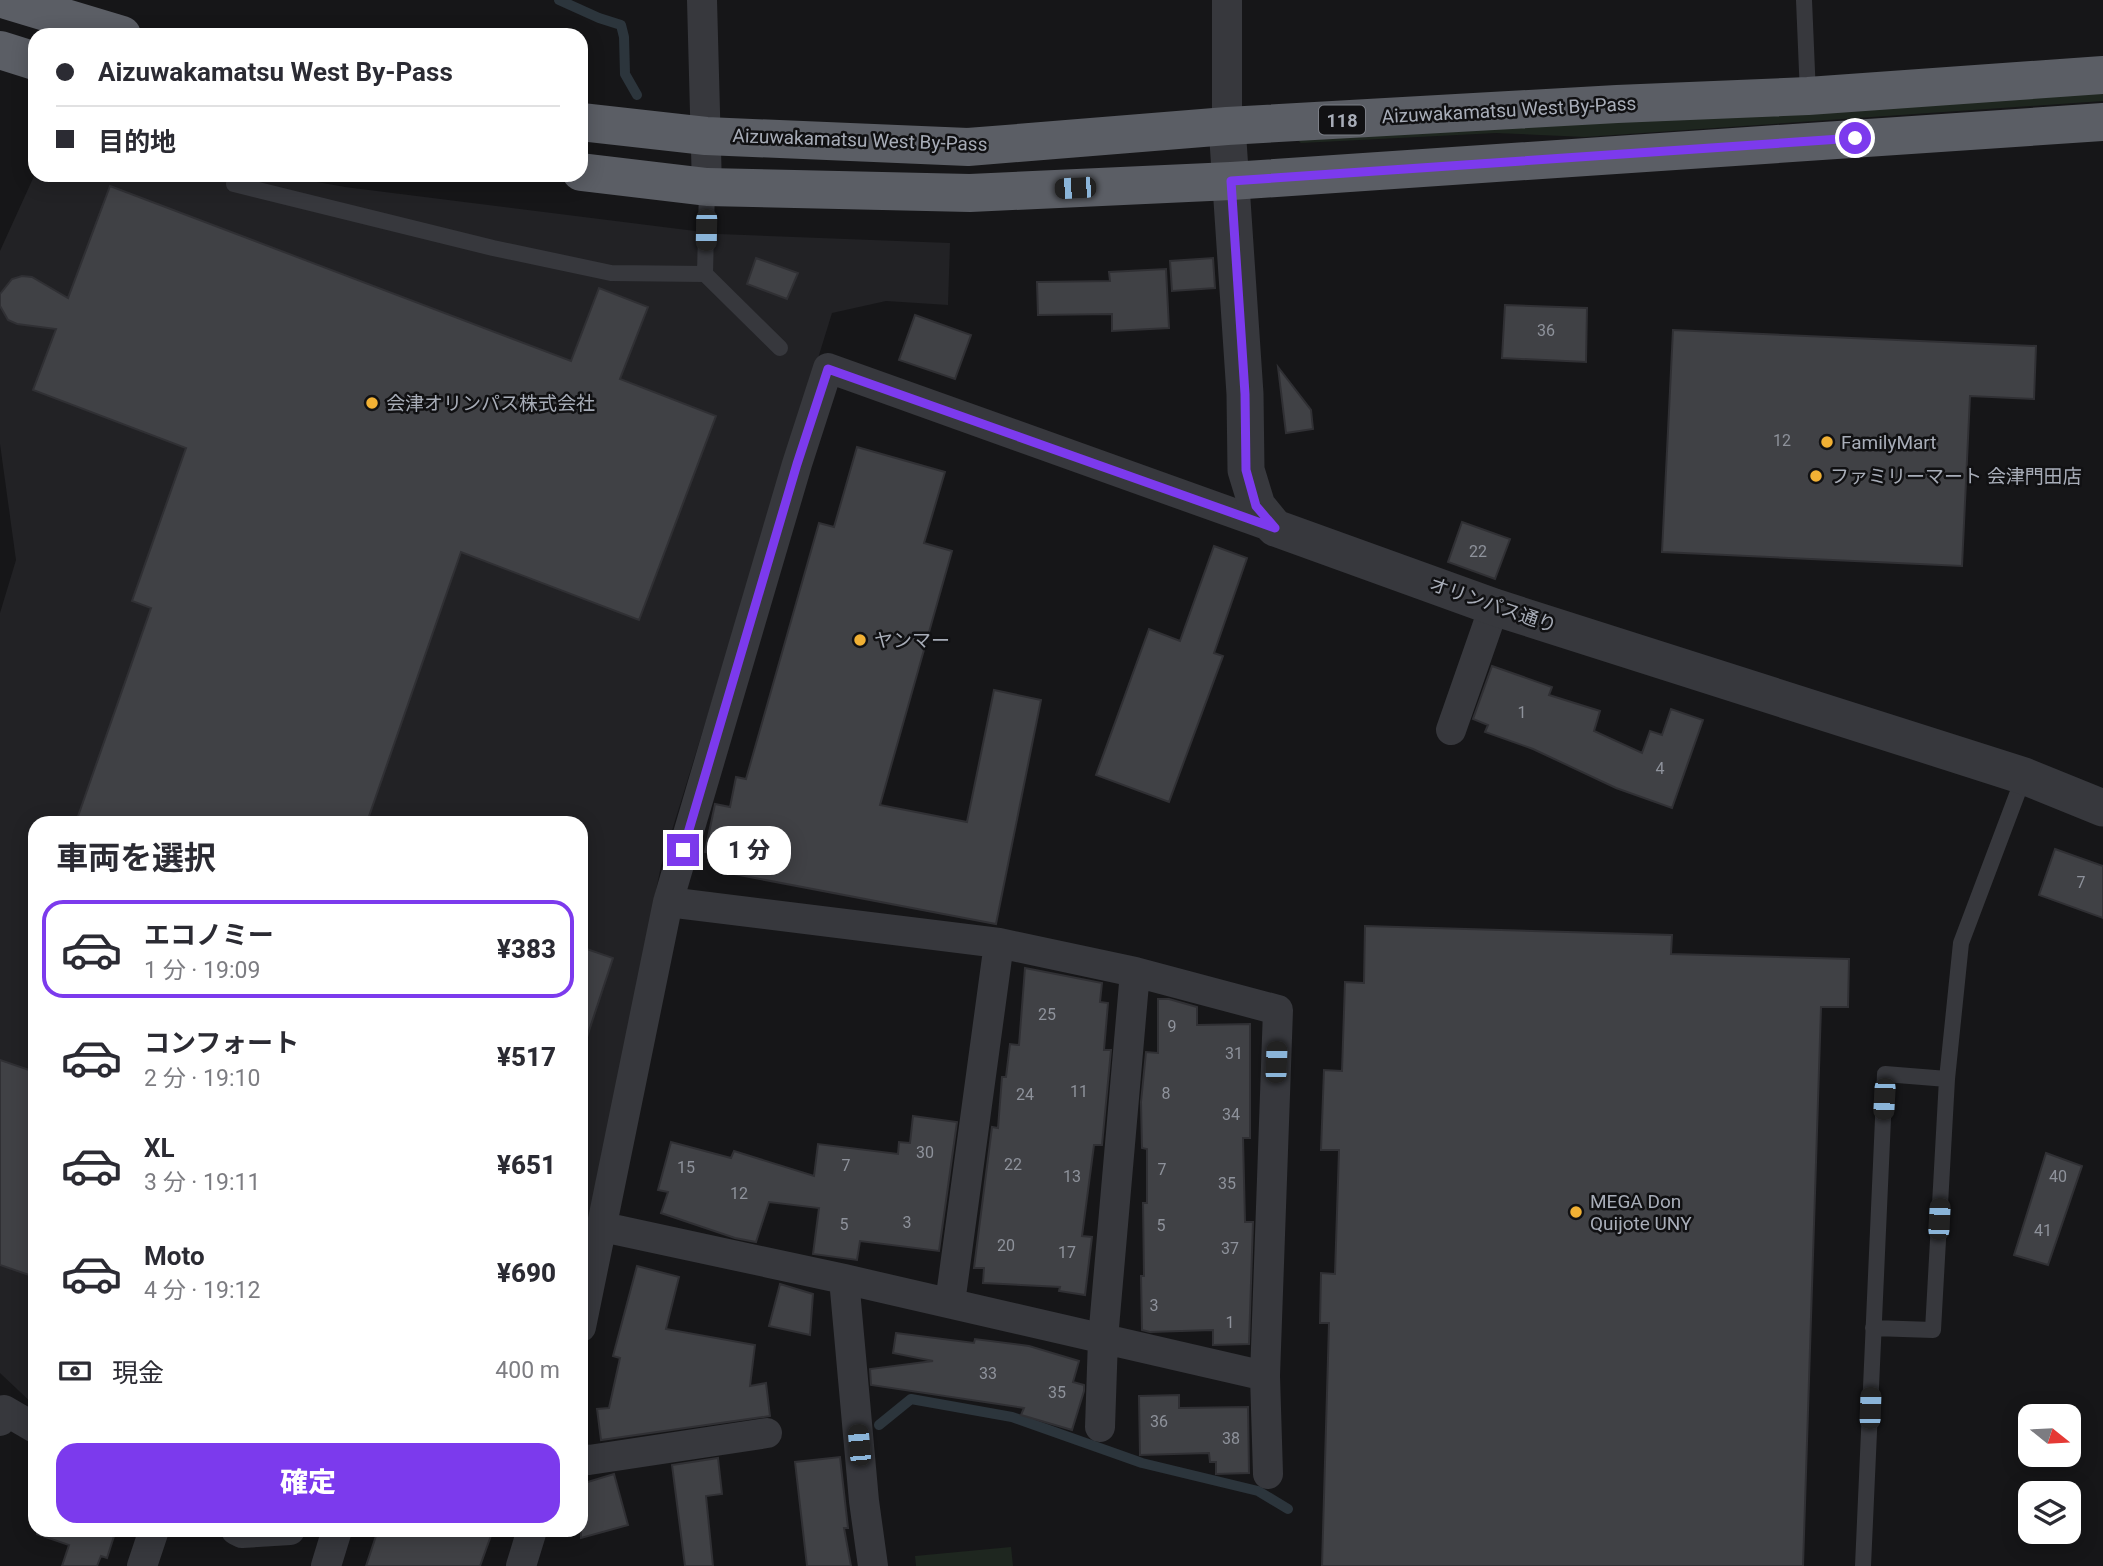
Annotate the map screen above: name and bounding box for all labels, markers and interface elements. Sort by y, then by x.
text: Aizuwakamatsu West By-Pass [98,57,453,87]
street label: Aizuwakamatsu West By-Pass [1381,92,1637,128]
road number: 118 [1319,106,1365,134]
route start [1839,122,1871,154]
street label: Aizuwakamatsu West By-Pass [732,124,988,156]
text: 目的地 [98,127,176,157]
car [1054,176,1097,200]
car [696,209,717,251]
house number: 36 [1537,321,1555,340]
place label: 会津オリンパス株式会社 [386,392,595,415]
marker: 会津オリンパス株式会社 [364,395,380,411]
house number: 12 [1773,431,1791,450]
place label: FamilyMart [1841,431,1936,454]
marker: FamilyMart [1819,434,1835,450]
place label: ファミリーマート 会津門田店 [1830,465,2082,488]
marker: ファミリーマート 会津門田店 [1808,468,1824,484]
house number: 22 [1469,542,1487,561]
street label: オリンパス通り [1426,572,1560,638]
place label: ヤンマー [874,629,950,652]
marker: ヤンマー [852,632,868,648]
house number: 1 [1518,703,1527,722]
house number: 4 [1656,759,1665,778]
callout: 1 分 [708,826,792,874]
route end [667,834,699,866]
text: 1 分 [728,837,770,864]
text: 車両を選択 [56,839,216,877]
house number: 7 [2077,873,2086,892]
icon: car [60,918,123,981]
text: エコノミー [144,920,274,950]
text: ¥383 [497,934,556,964]
text: 1 分 · 19:09 [144,957,260,984]
house number: 25 [1038,1005,1056,1024]
house number: 9 [1168,1017,1177,1036]
icon: car [60,1026,123,1089]
text: コンフォート [144,1028,299,1058]
car [1265,1041,1288,1083]
text: ¥517 [497,1042,556,1072]
house number: 31 [1225,1044,1243,1063]
text: 2 分 · 19:10 [144,1065,260,1092]
car [1873,1077,1896,1121]
house number: 11 [1070,1082,1088,1101]
house number: 8 [1162,1084,1171,1103]
house number: 24 [1016,1085,1034,1104]
house number: 34 [1222,1105,1240,1124]
text: XL [144,1133,175,1163]
icon: car [60,1134,123,1197]
house number: 30 [916,1143,934,1162]
text: ¥651 [497,1150,556,1180]
house number: 22 [1004,1155,1022,1174]
house number: 7 [842,1156,851,1175]
house number: 15 [677,1158,695,1177]
house number: 7 [1158,1160,1167,1179]
house number: 13 [1063,1167,1081,1186]
house number: 40 [2049,1167,2067,1186]
text: 3 分 · 19:11 [144,1169,260,1196]
house number: 35 [1218,1174,1236,1193]
house number: 12 [730,1184,748,1203]
place label: MEGA Don Quijote UNY [1590,1190,1692,1235]
car [1928,1197,1951,1241]
marker: MEGA Don Quijote UNY [1568,1204,1584,1220]
house number: 3 [903,1213,912,1232]
house number: 5 [840,1215,849,1234]
house number: 5 [1157,1216,1166,1235]
house number: 41 [2034,1221,2052,1240]
house number: 20 [997,1236,1015,1255]
house number: 37 [1221,1239,1239,1258]
text: Moto [144,1241,205,1271]
icon: car [60,1242,123,1305]
house number: 17 [1058,1243,1076,1262]
text: ¥690 [497,1258,556,1288]
text: 4 分 · 19:12 [144,1277,260,1304]
house number: 3 [1150,1296,1159,1315]
house number: 1 [1226,1313,1235,1332]
icon: cash [56,1352,94,1390]
text: 400 m [495,1357,560,1384]
text: 現金 [112,1358,164,1388]
house number: 33 [979,1364,997,1383]
house number: 35 [1048,1383,1066,1402]
car [1859,1387,1882,1429]
north arrow [2018,1404,2081,1466]
map controls [2018,1404,2081,1544]
house number: 36 [1150,1412,1168,1431]
car [847,1423,872,1467]
house number: 38 [1222,1429,1240,1448]
button: 確定 [56,1443,560,1523]
button: layers [2018,1481,2081,1544]

